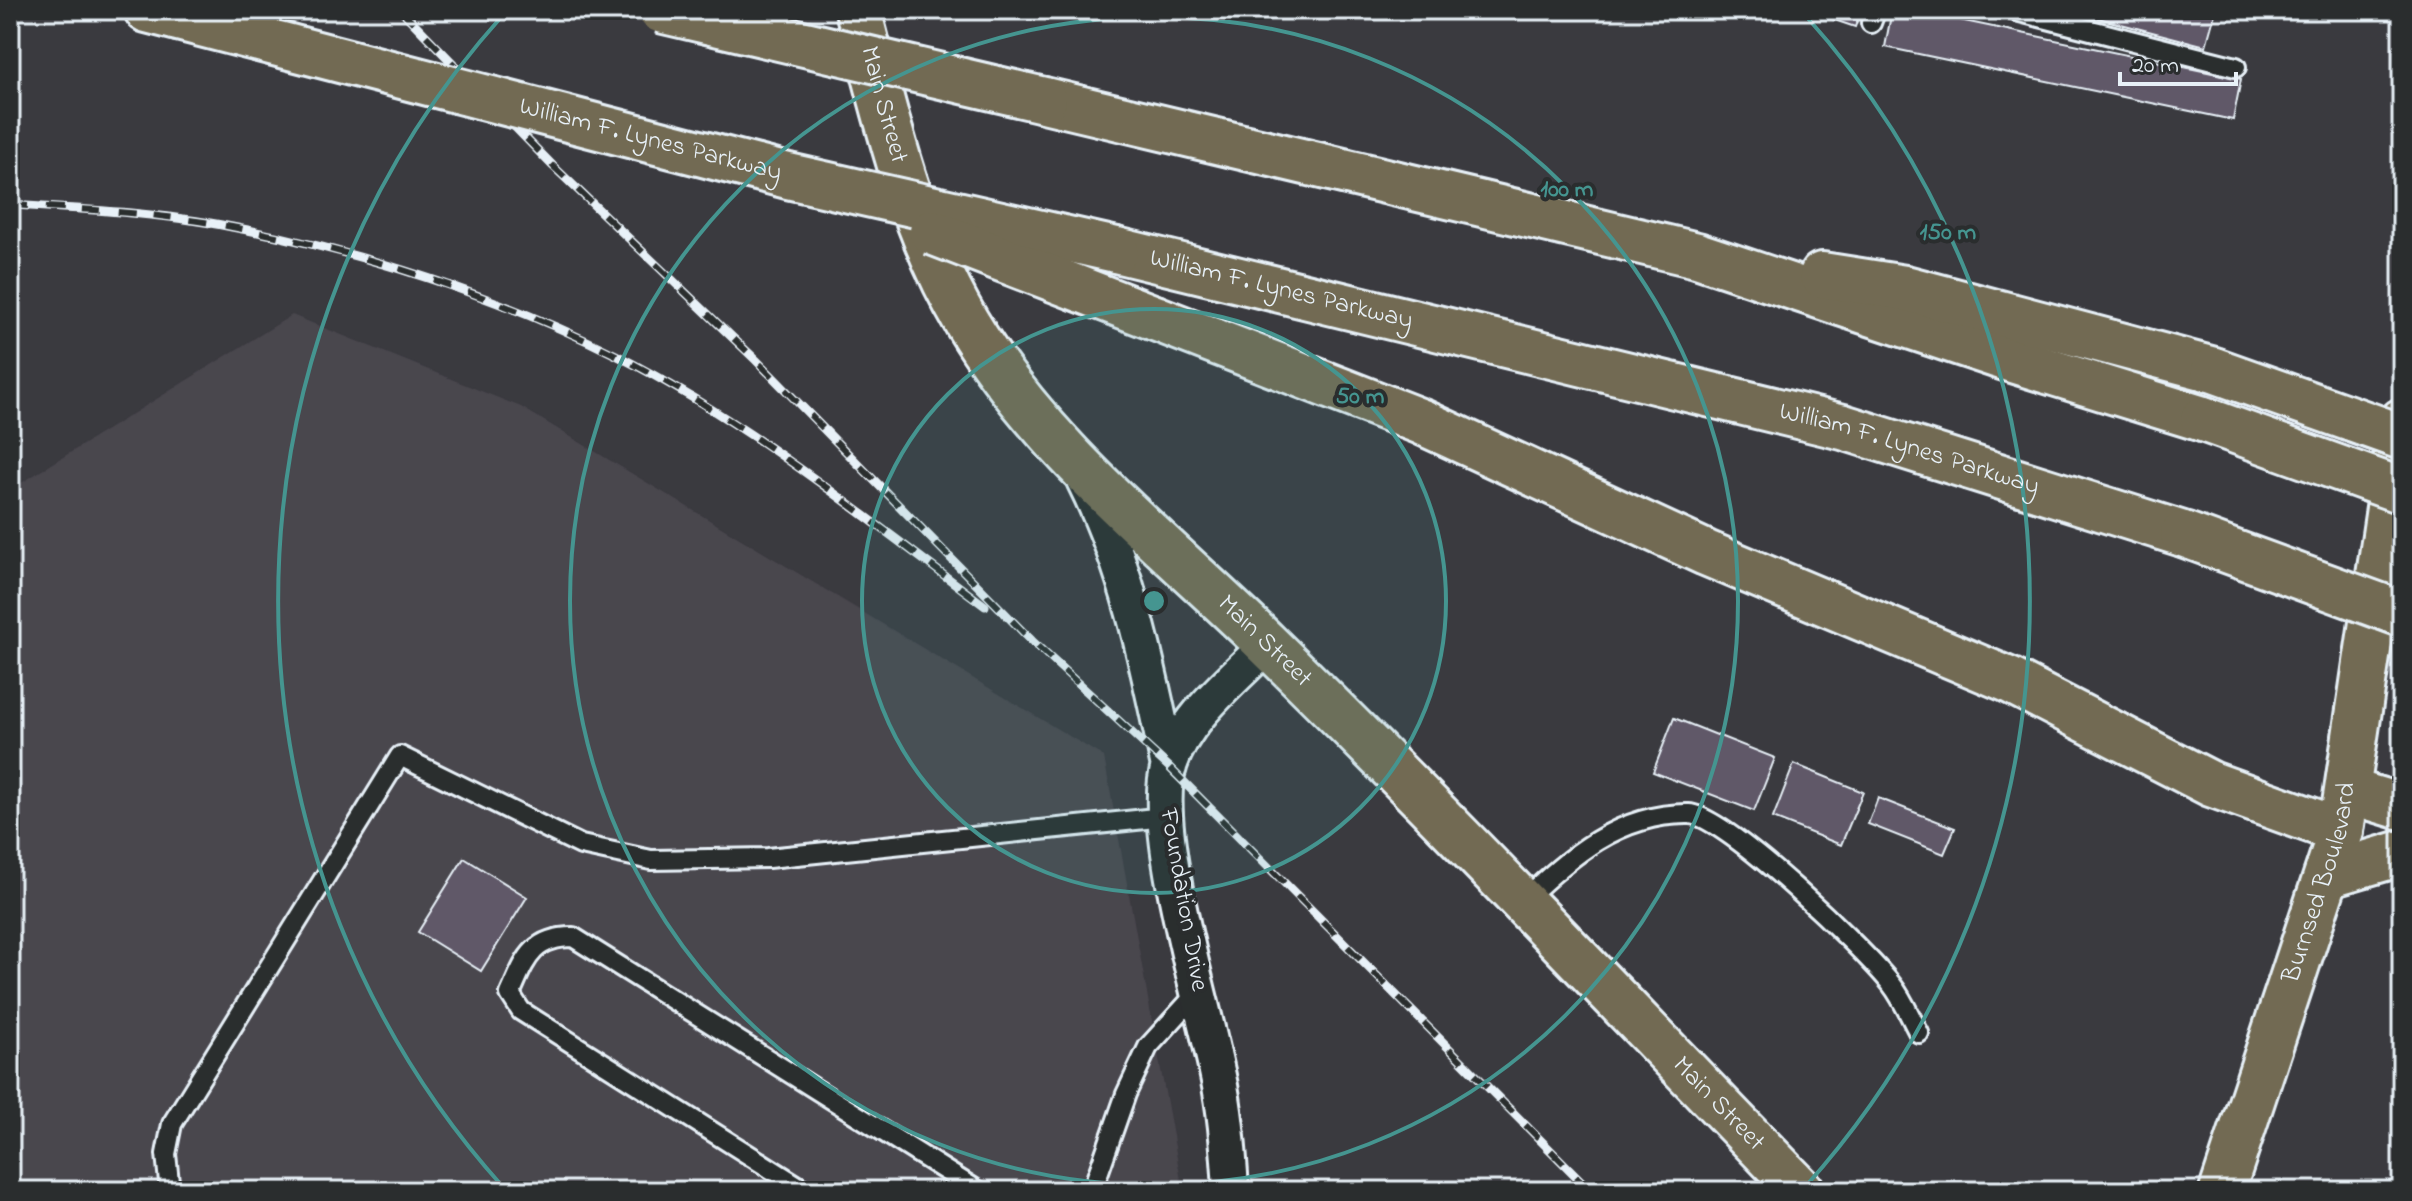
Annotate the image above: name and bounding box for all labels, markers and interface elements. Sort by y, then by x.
scale bar [2120,36,2236,86]
street label: Main Street [849,42,917,168]
text: 20 m [2132,49,2179,84]
street label: William F. Lynes Parkway [515,88,786,193]
text: 100 m [1541,173,1594,208]
text: 150 m [1920,216,1977,251]
street label: William F. Lynes Parkway [1146,240,1417,341]
text: 50 m [1336,380,1385,415]
street label: William F. Lynes Parkway [1775,393,2044,507]
centre of rings [1140,587,1168,615]
street label: Main Street [1208,587,1321,697]
street label: Burnsed Boulevard [2273,780,2367,989]
street label: Foundation Drive [1148,805,1218,995]
street label: Main Street [1663,1048,1773,1161]

